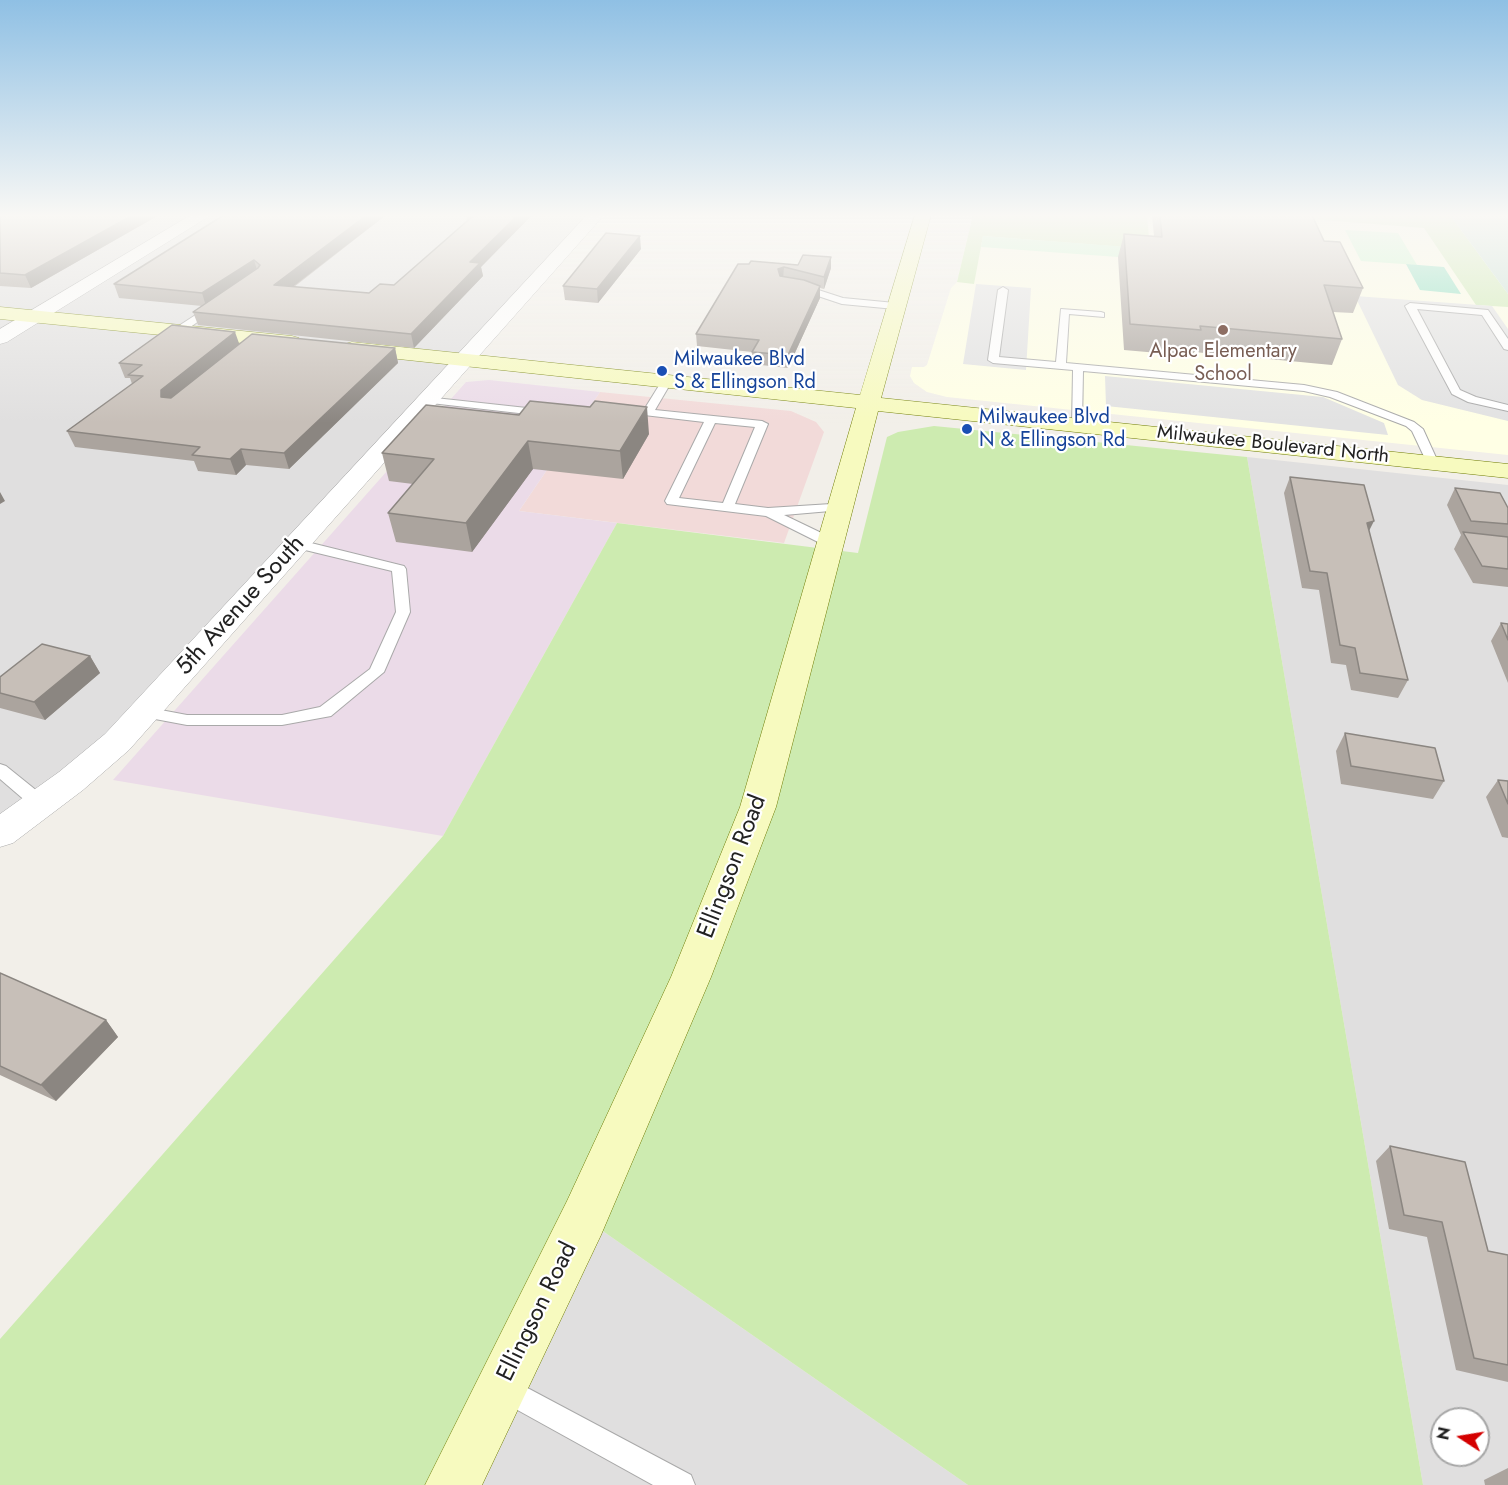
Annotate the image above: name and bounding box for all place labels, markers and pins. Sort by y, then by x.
marker: Alpac Elementary School [1216,323,1230,337]
place label: Alpac Elementary School [1149,340,1297,387]
place label: Milwaukee Blvd S & Ellingson Rd [674,348,816,395]
marker: Milwaukee Blvd S & Ellingson Rd [655,364,669,378]
place label: Milwaukee Blvd N & Ellingson Rd [979,406,1125,453]
marker: Milwaukee Blvd N & Ellingson Rd [960,422,974,436]

